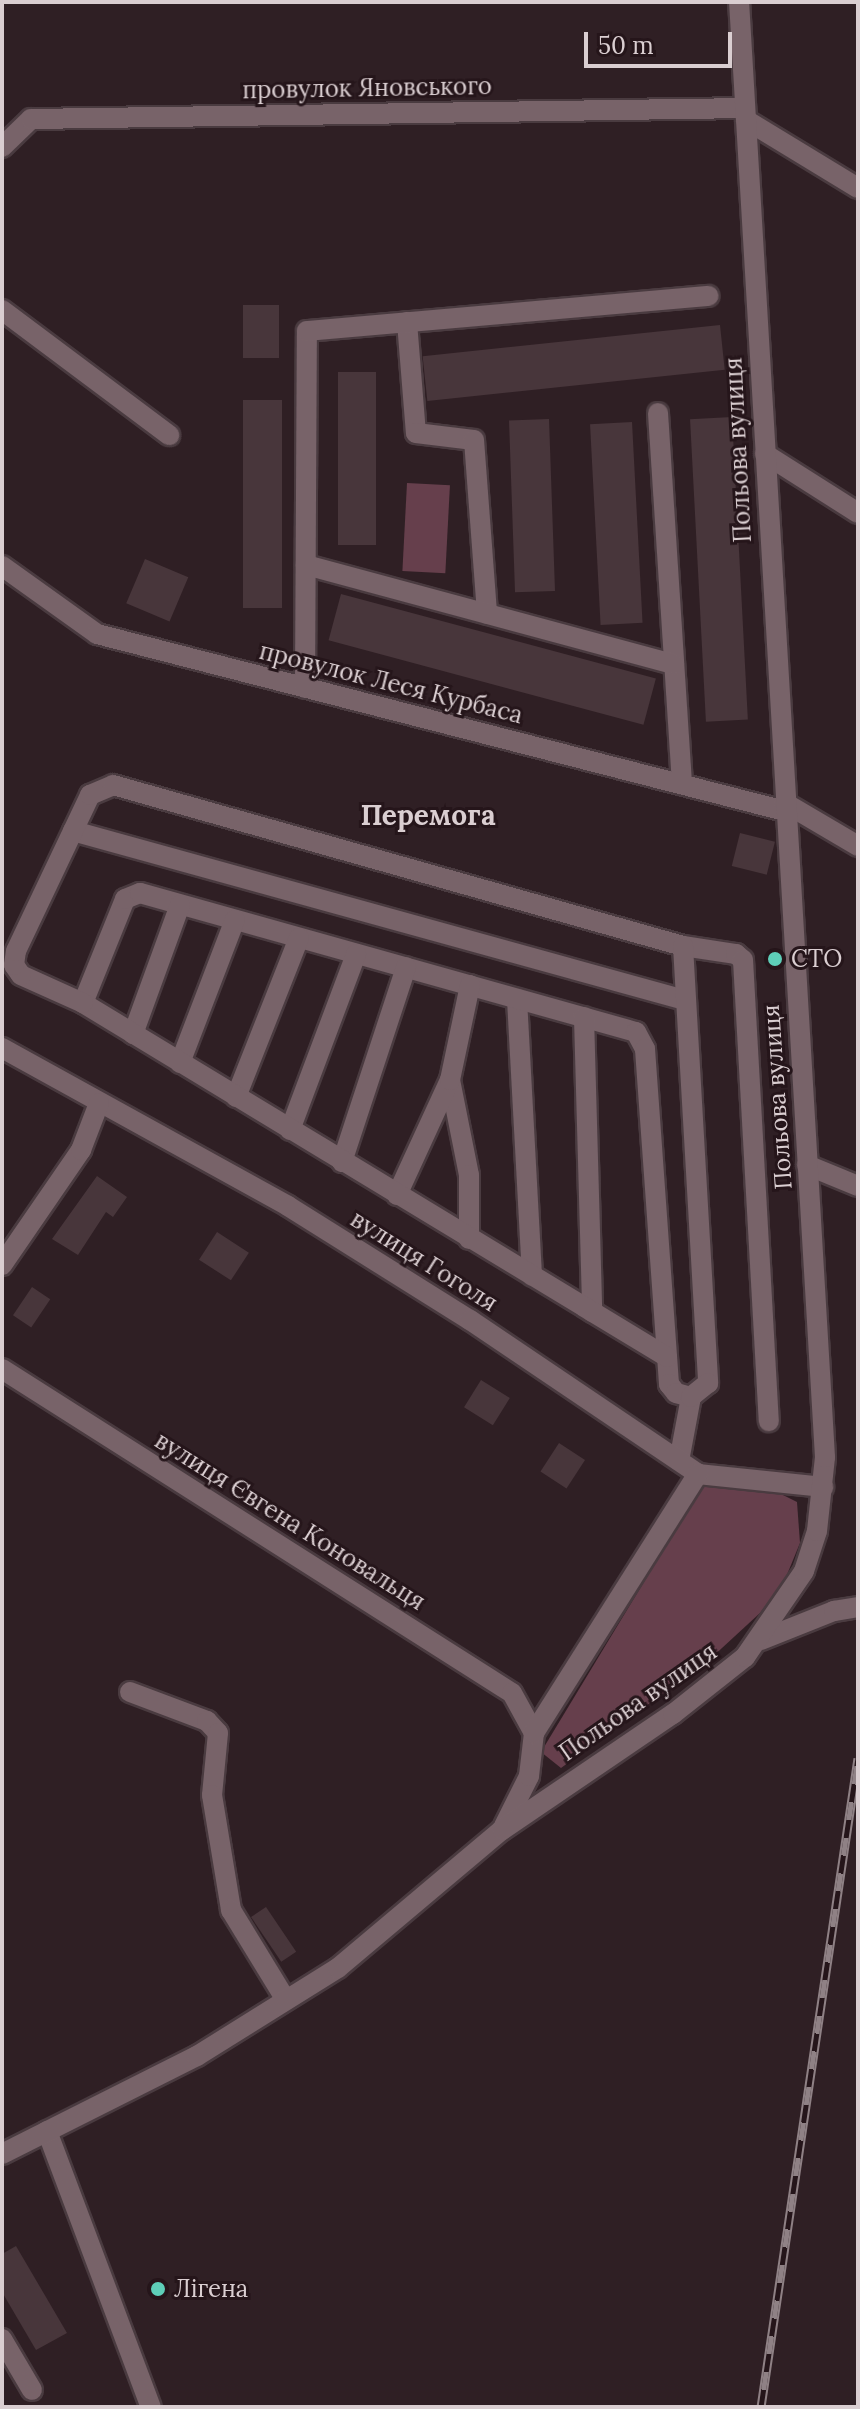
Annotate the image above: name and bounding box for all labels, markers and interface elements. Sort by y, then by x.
scale bar [588,16,736,66]
text: 50 m [598,30,654,61]
street label: провулок Яновського [242,71,492,105]
street label: Польова вулиця [719,357,757,543]
street label: провулок Леся Курбаса [256,636,526,730]
district label: Перемога [360,798,496,832]
place label: СТО [791,945,842,973]
marker: СТО [766,950,784,968]
street label: Польова вулиця [756,1003,798,1191]
street label: вулиця Гоголя [345,1204,503,1318]
street label: вулиця Євгена Коновальця [150,1426,430,1616]
street label: Польова вулиця [554,1637,722,1767]
place label: Лігена [174,2275,248,2303]
marker: Лігена [149,2280,167,2298]

